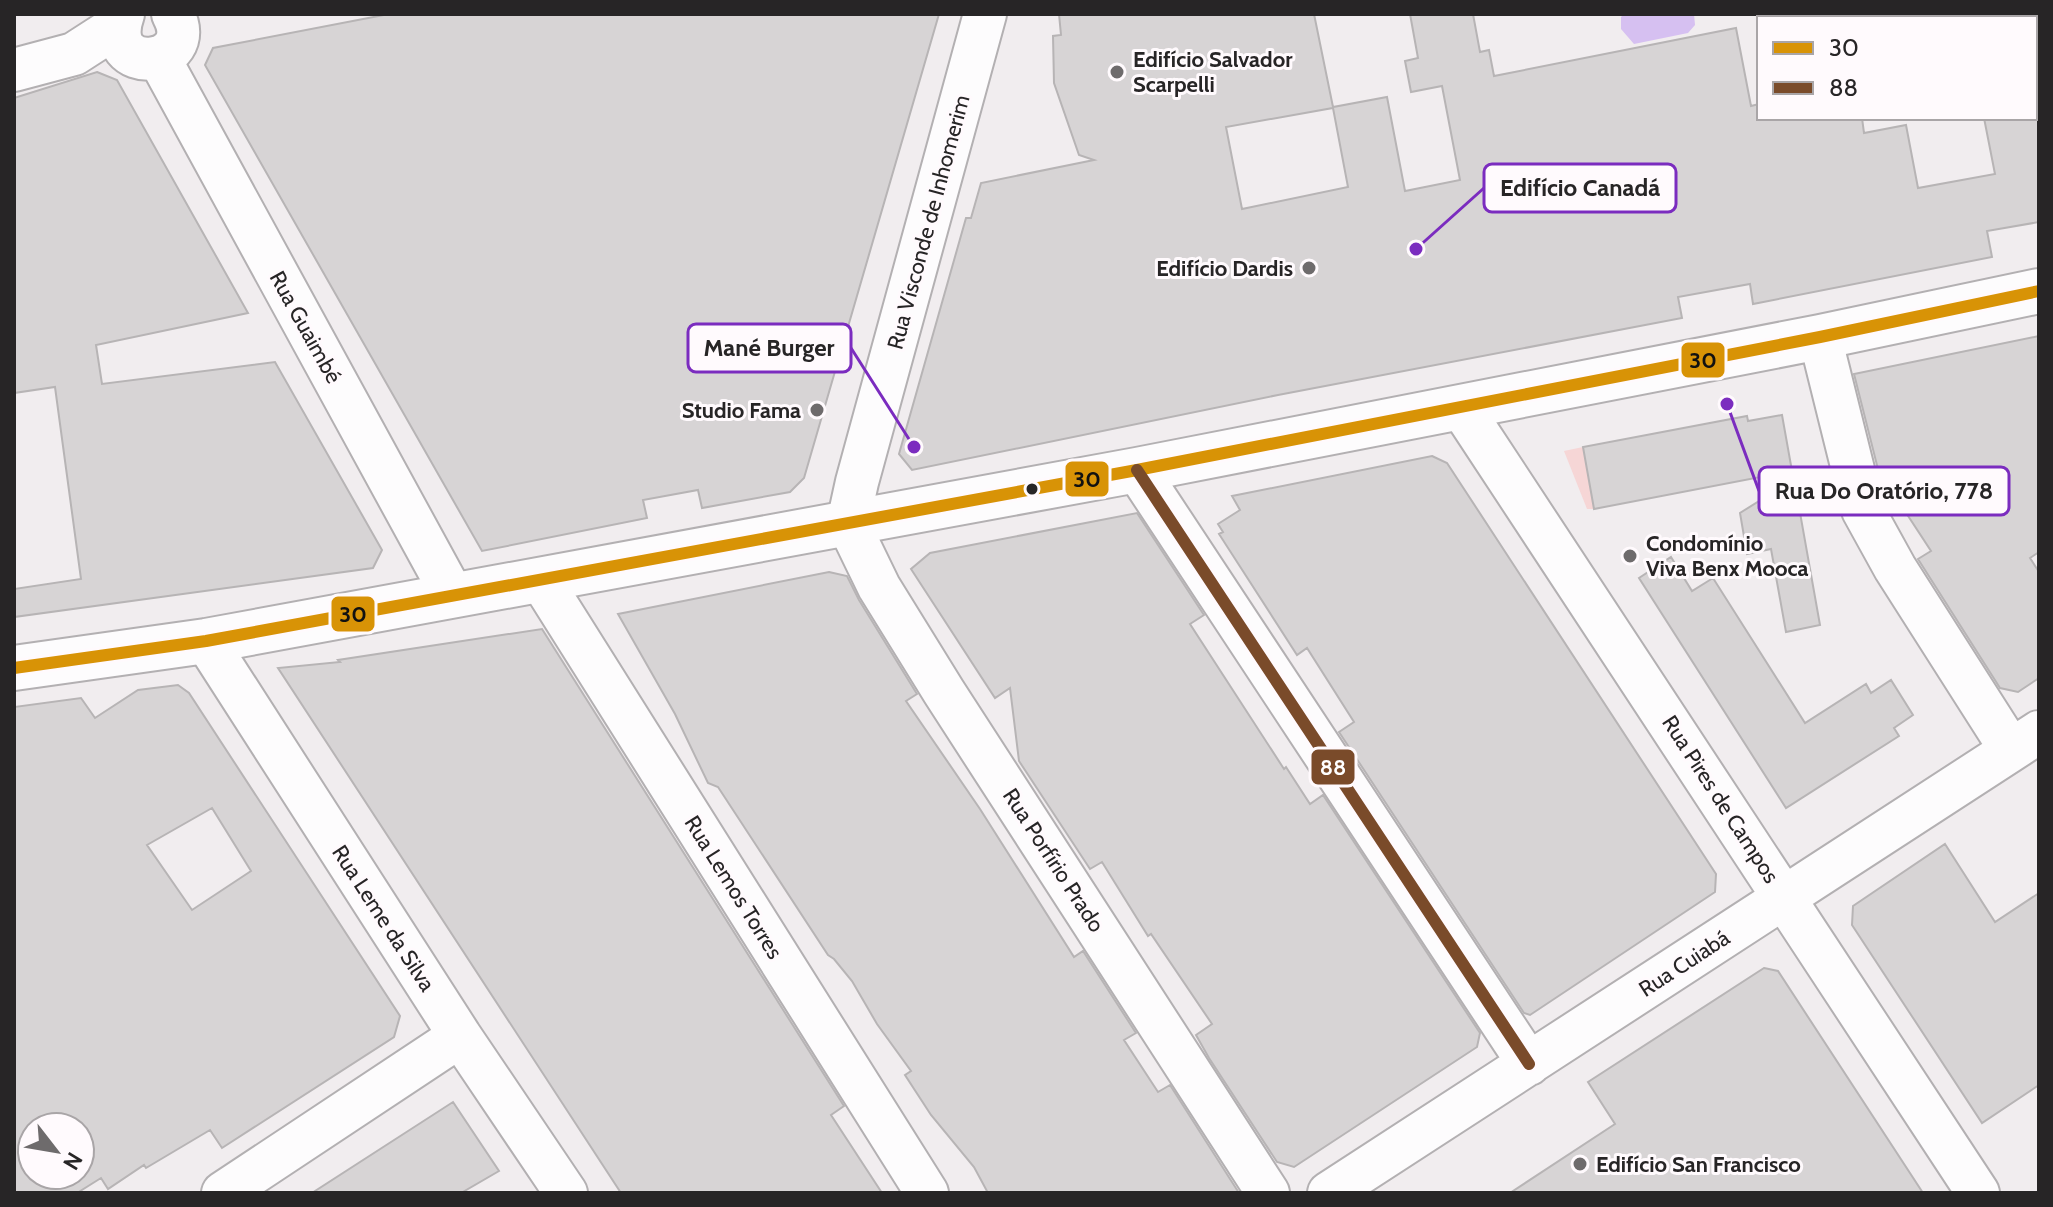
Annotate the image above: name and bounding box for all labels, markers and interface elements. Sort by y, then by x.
legend [1757,16,2037,120]
text: 30 [1829,33,1859,62]
place label: Edifício Salvador Scarpelli [1133,46,1293,98]
marker: Edifício Salvador Scarpelli [1108,63,1126,81]
text: 88 [1829,73,1858,102]
street label: Rua Visconde de Inhomerim [881,92,975,352]
callout: Edifício Canadá [1484,164,1676,212]
text: Edifício Canadá [1500,173,1660,202]
place label: Edifício Dardis [1156,255,1293,282]
marker: Edifício Dardis [1300,259,1318,277]
street label: Rua Guaimbé [264,266,347,388]
callout: Mané Burger [688,324,851,372]
text: Mané Burger [704,333,835,362]
line badge: 30 [1680,341,1726,379]
text: 30 [1689,347,1717,374]
place label: Studio Fama [682,397,801,424]
marker: Studio Fama [808,401,826,419]
line badge: 30 [1064,460,1110,498]
text: 30 [1073,466,1101,493]
callout: Rua Do Oratório, 778 [1759,467,2009,515]
text: Rua Do Oratório, 778 [1775,476,1993,505]
unlabelled marker [1024,481,1040,497]
place label: Condomínio Viva Benx Mooca [1646,530,1809,582]
marker: Condomínio Viva Benx Mooca [1621,547,1639,565]
line badge: 30 [330,595,376,633]
text: 30 [339,601,367,628]
street label: Rua Pires de Campos [1656,710,1785,888]
line badge: 88 [1310,748,1356,786]
text: 88 [1320,754,1346,781]
street label: Rua Porfírio Prado [997,783,1110,937]
street label: Rua Lemos Torres [679,811,788,964]
street label: Rua Leme da Silva [326,840,441,997]
street label: Rua Cuiabá [1634,924,1735,1003]
north arrow [16,1111,96,1191]
text: N [57,1147,88,1175]
place label: Edifício San Francisco [1596,1151,1801,1178]
marker: Edifício San Francisco [1571,1155,1589,1173]

